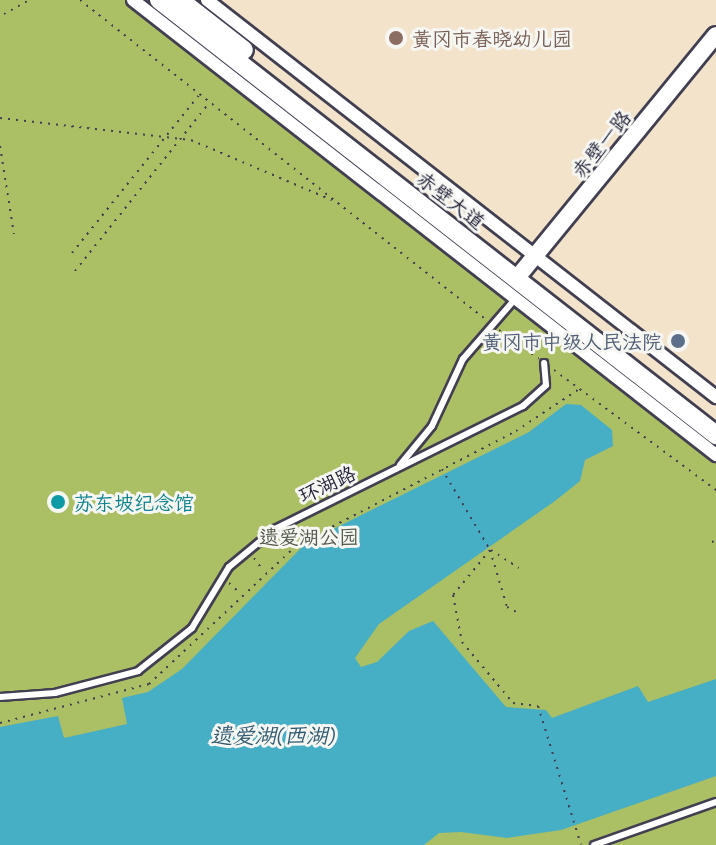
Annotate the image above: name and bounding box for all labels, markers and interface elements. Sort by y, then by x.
place label: 黄冈市春晓幼儿园 [412,26,572,50]
marker: 黄冈市春晓幼儿园 [387,29,405,47]
street label: 赤壁一路 [567,105,635,183]
street label: 赤壁大道 [412,166,490,234]
place label: 黄冈市中级人民法院 [482,329,662,353]
marker: 黄冈市中级人民法院 [669,332,687,350]
street label: 环湖路 [295,460,359,508]
place label: 苏东坡纪念馆 [74,490,194,514]
marker: 苏东坡纪念馆 [49,493,67,511]
park label: 遗爱湖公园 [259,524,359,548]
water label: 遗爱湖(西湖) [211,722,335,748]

